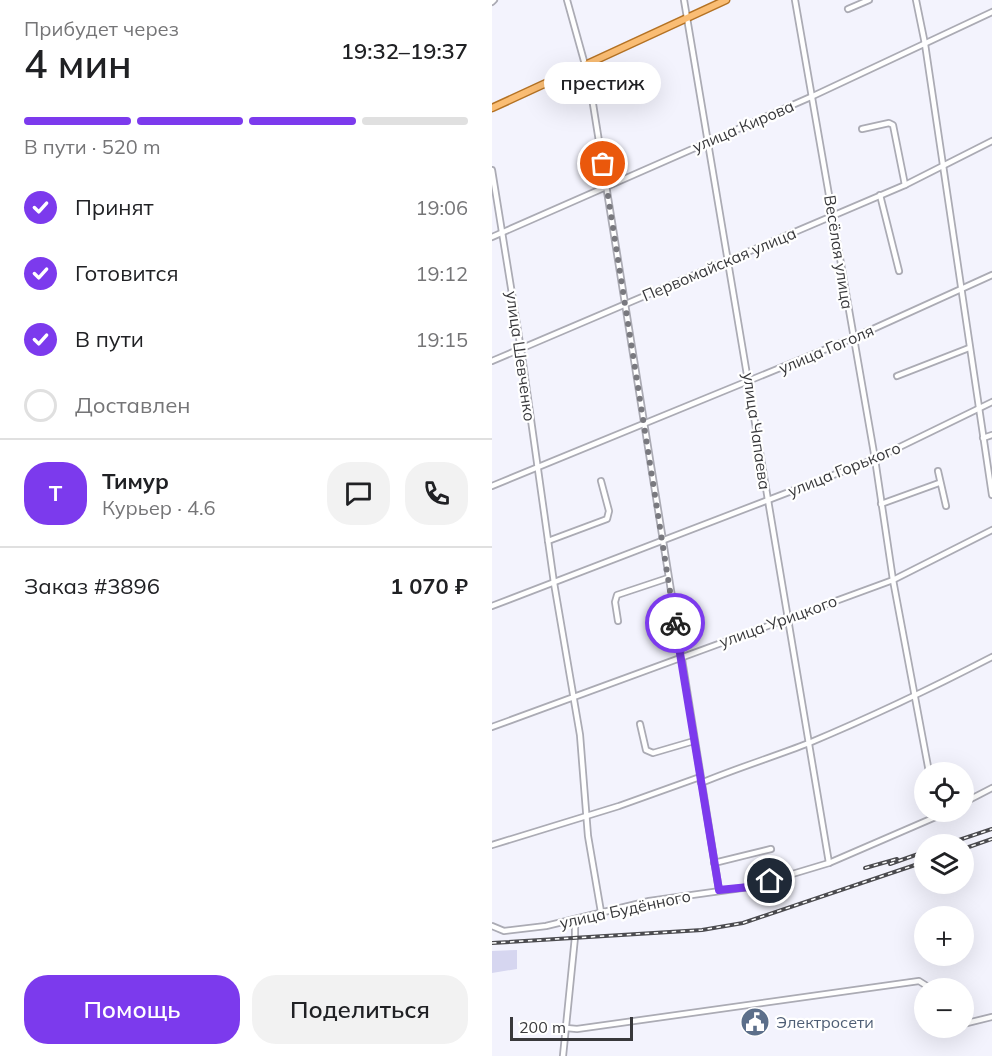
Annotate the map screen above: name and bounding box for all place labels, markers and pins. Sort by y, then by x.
callout: престиж [544,62,662,104]
pin [577,138,628,189]
pin [744,855,795,906]
public building icon: Электросети [739,1006,771,1038]
place label: Электросети [776,1012,874,1032]

